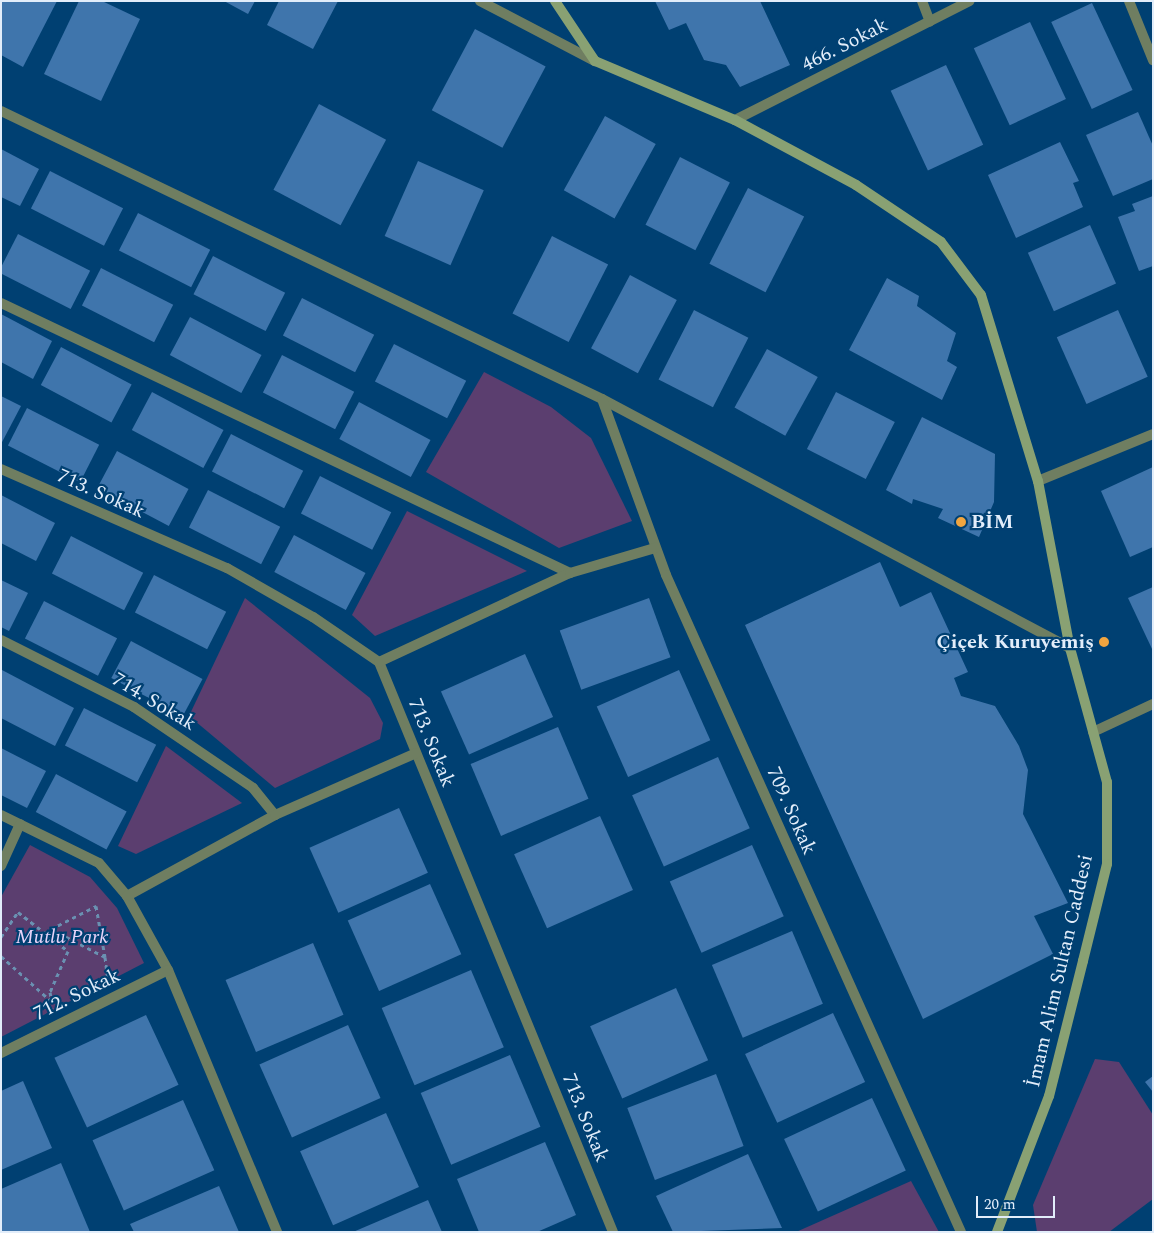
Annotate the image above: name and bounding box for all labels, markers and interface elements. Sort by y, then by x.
street label: 466. Sokak [798,13,892,77]
street label: 713. Sokak [53,464,149,524]
place label: BİM [971,510,1013,534]
marker: BİM [955,516,967,528]
place label: Çiçek Kuruyemiş [937,630,1094,654]
marker: Çiçek Kuruyemiş [1098,636,1110,648]
street label: 714. Sokak [108,668,200,736]
street label: 713. Sokak [402,695,460,791]
street label: 709. Sokak [761,763,821,859]
street label: İmam Alim Sultan Caddesi [1021,852,1099,1090]
park label: Mutlu Park [15,925,109,949]
street label: 712. Sokak [30,964,124,1026]
street label: 713. Sokak [556,1070,614,1166]
scale bar [979,1186,1058,1218]
text: 20 m [984,1193,1016,1216]

